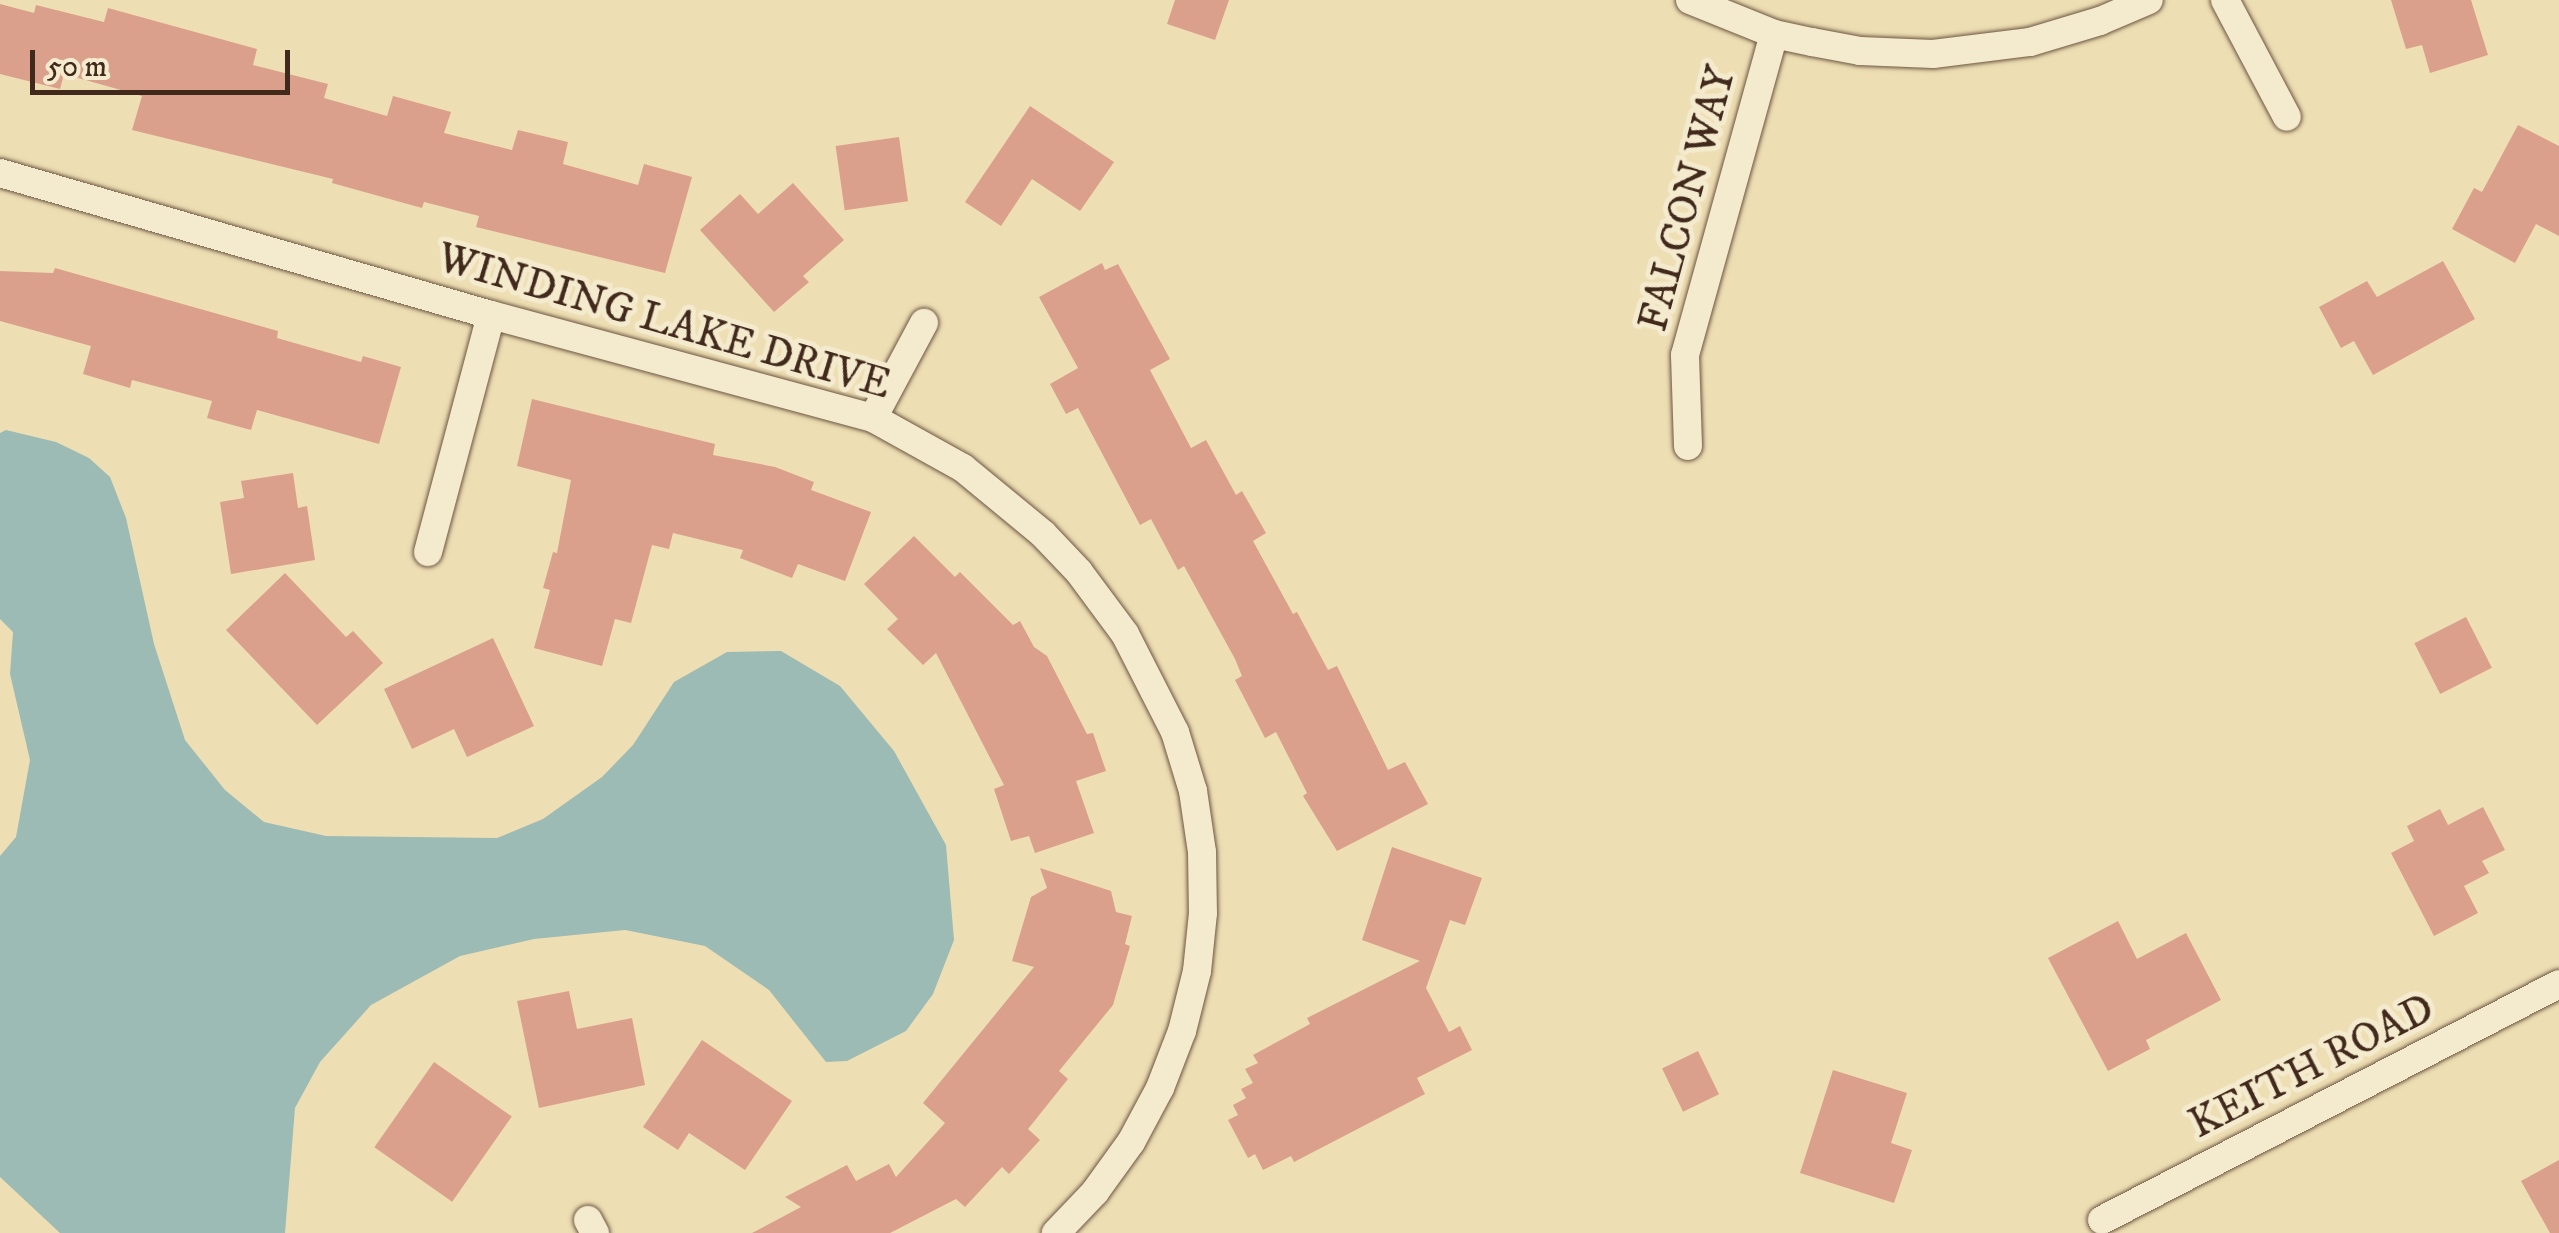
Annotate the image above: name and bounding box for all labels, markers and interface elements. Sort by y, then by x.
scale bar [35,30,295,92]
text: 50 m [47,49,107,86]
street label: FALCON WAY [1628,61,1748,337]
street label: WINDING LAKE DRIVE [432,233,896,411]
street label: KEITH ROAD [2181,984,2443,1150]

